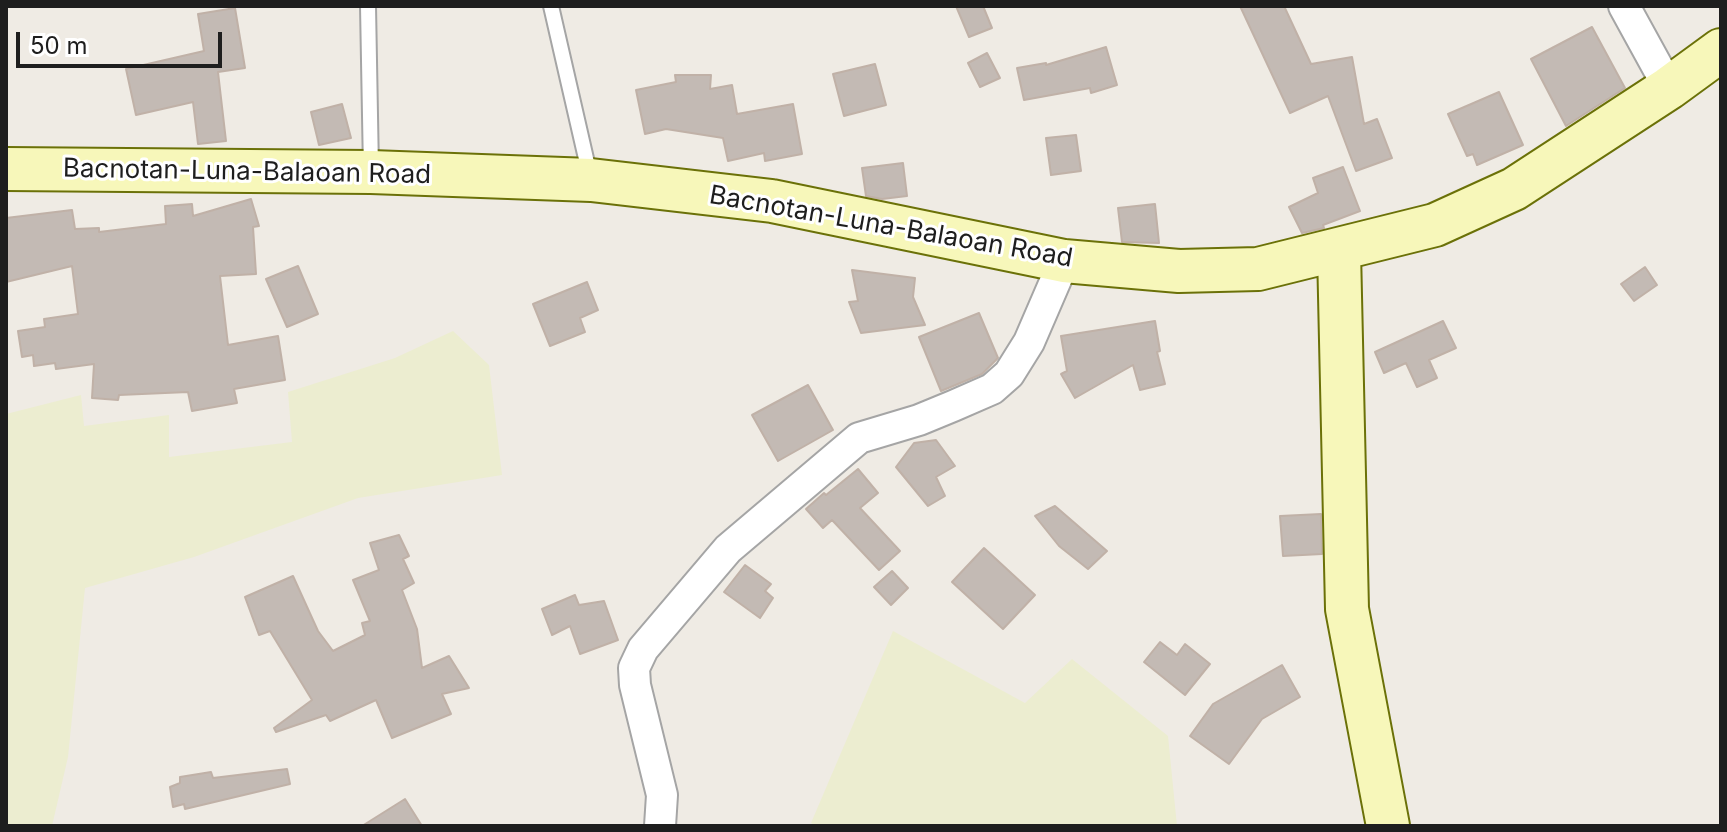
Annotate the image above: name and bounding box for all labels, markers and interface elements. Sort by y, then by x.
scale bar [20,16,226,66]
text: 50 m [30,31,88,60]
street label: Bacnotan-Luna-Balaoan Road [63,153,431,191]
street label: Bacnotan-Luna-Balaoan Road [707,180,1075,274]

